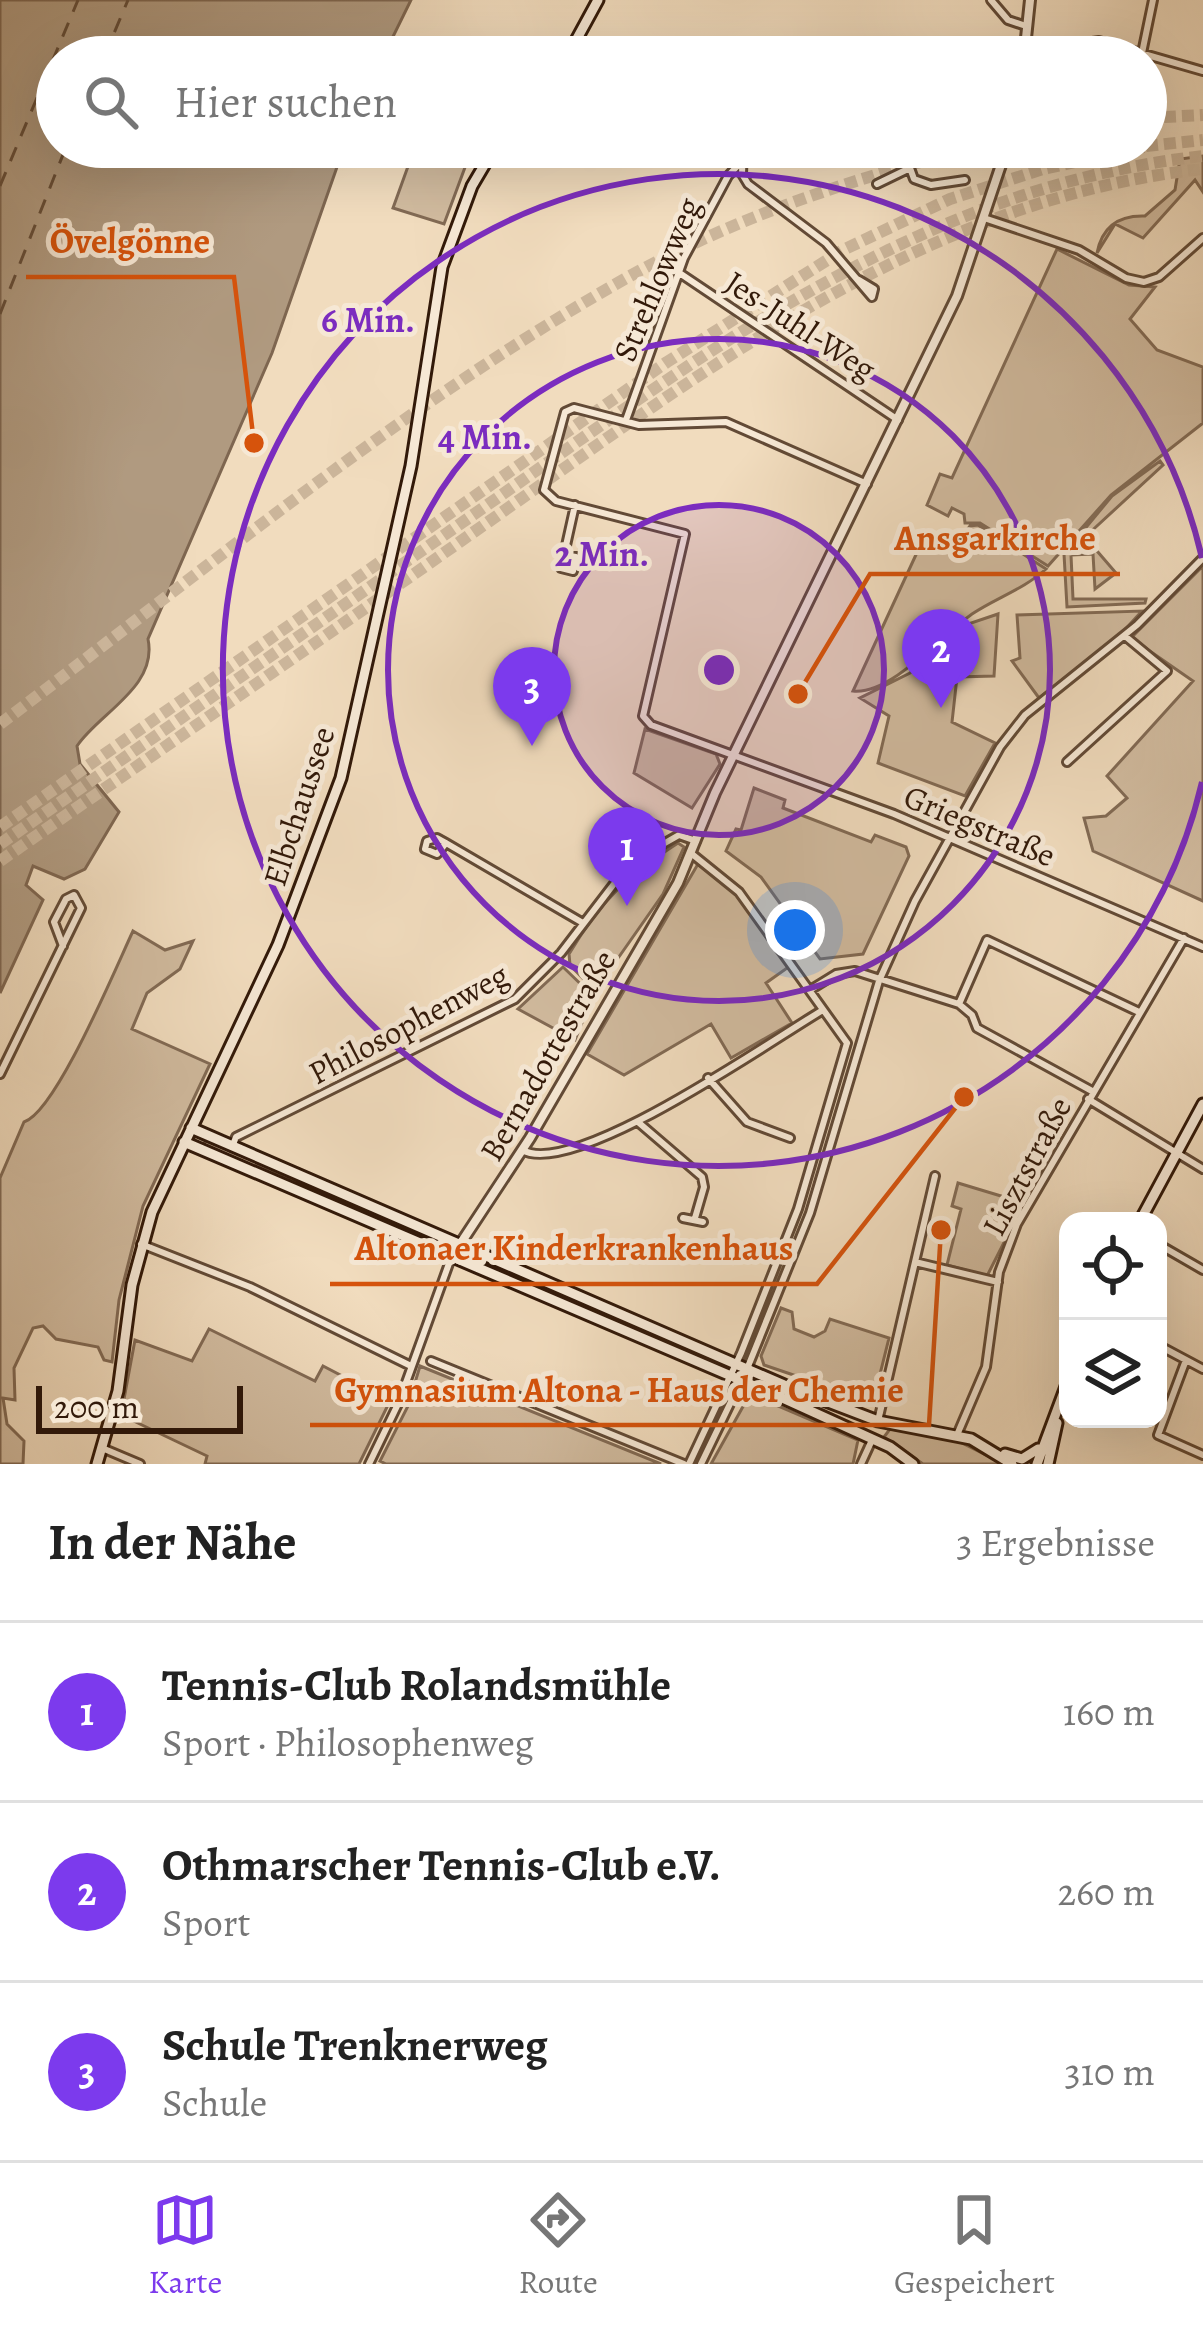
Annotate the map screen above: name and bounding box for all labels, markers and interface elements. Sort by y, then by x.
search box [36,36,1167,168]
icon: search [78,69,144,135]
text: Hier suchen [174,71,397,133]
street label: Strehlowweg [602,190,711,368]
callout: Övelgönne [26,205,234,277]
text: Övelgönne [50,216,210,265]
street label: Jes-Juhl-Weg [717,260,885,391]
text: 6 Min. [321,295,415,344]
text: 4 Min. [438,412,532,461]
callout: Ansgarkirche [870,502,1120,574]
text: Ansgarkirche [893,513,1096,562]
text: 2 Min. [555,529,649,578]
pin: 2 [902,609,980,708]
pin: 3 [493,647,571,746]
centre of rings [698,649,740,691]
street label: Elbchaussee [252,721,345,892]
street label: Griegstraße [897,773,1062,878]
pin: 1 [588,807,666,906]
your location [765,900,825,960]
street label: Bernadottestraße [469,941,626,1169]
street label: Philosophenweg [300,952,516,1095]
street label: Lisztstraße [971,1089,1082,1244]
callout: Altonaer Kinderkrankenhaus [330,1212,817,1284]
map controls [1059,1212,1167,1428]
button: locate [1059,1212,1167,1320]
text: Altonaer Kinderkrankenhaus [353,1223,794,1272]
button: layers [1059,1320,1167,1428]
callout: Gymnasium Altona - Haus der Chemie [310,1353,929,1425]
text: Gymnasium Altona - Haus der Chemie [334,1365,904,1414]
scale bar [36,1380,243,1433]
text: 200 m [54,1384,139,1429]
text: In der Nähe [48,1507,297,1577]
text: 3 Ergebnisse [956,1516,1155,1569]
text: Tennis-Club Rolandsmühle [162,1654,671,1716]
text: 1 [80,1685,94,1738]
text: 160 m [1063,1685,1155,1738]
text: Sport · Philosophenweg [162,1716,534,1769]
text: Othmarscher Tennis-Club e.V. [162,1834,721,1896]
text: 2 [78,1865,96,1918]
text: 260 m [1057,1865,1155,1918]
text: Sport [162,1896,251,1949]
text: Schule Trenknerweg [162,2014,548,2076]
text: 3 [79,2045,95,2098]
text: 310 m [1064,2045,1155,2098]
text: Schule [162,2076,267,2129]
tab: Karte [148,2187,222,2304]
tab: Route [519,2187,598,2304]
tab: Gespeichert [894,2187,1055,2304]

